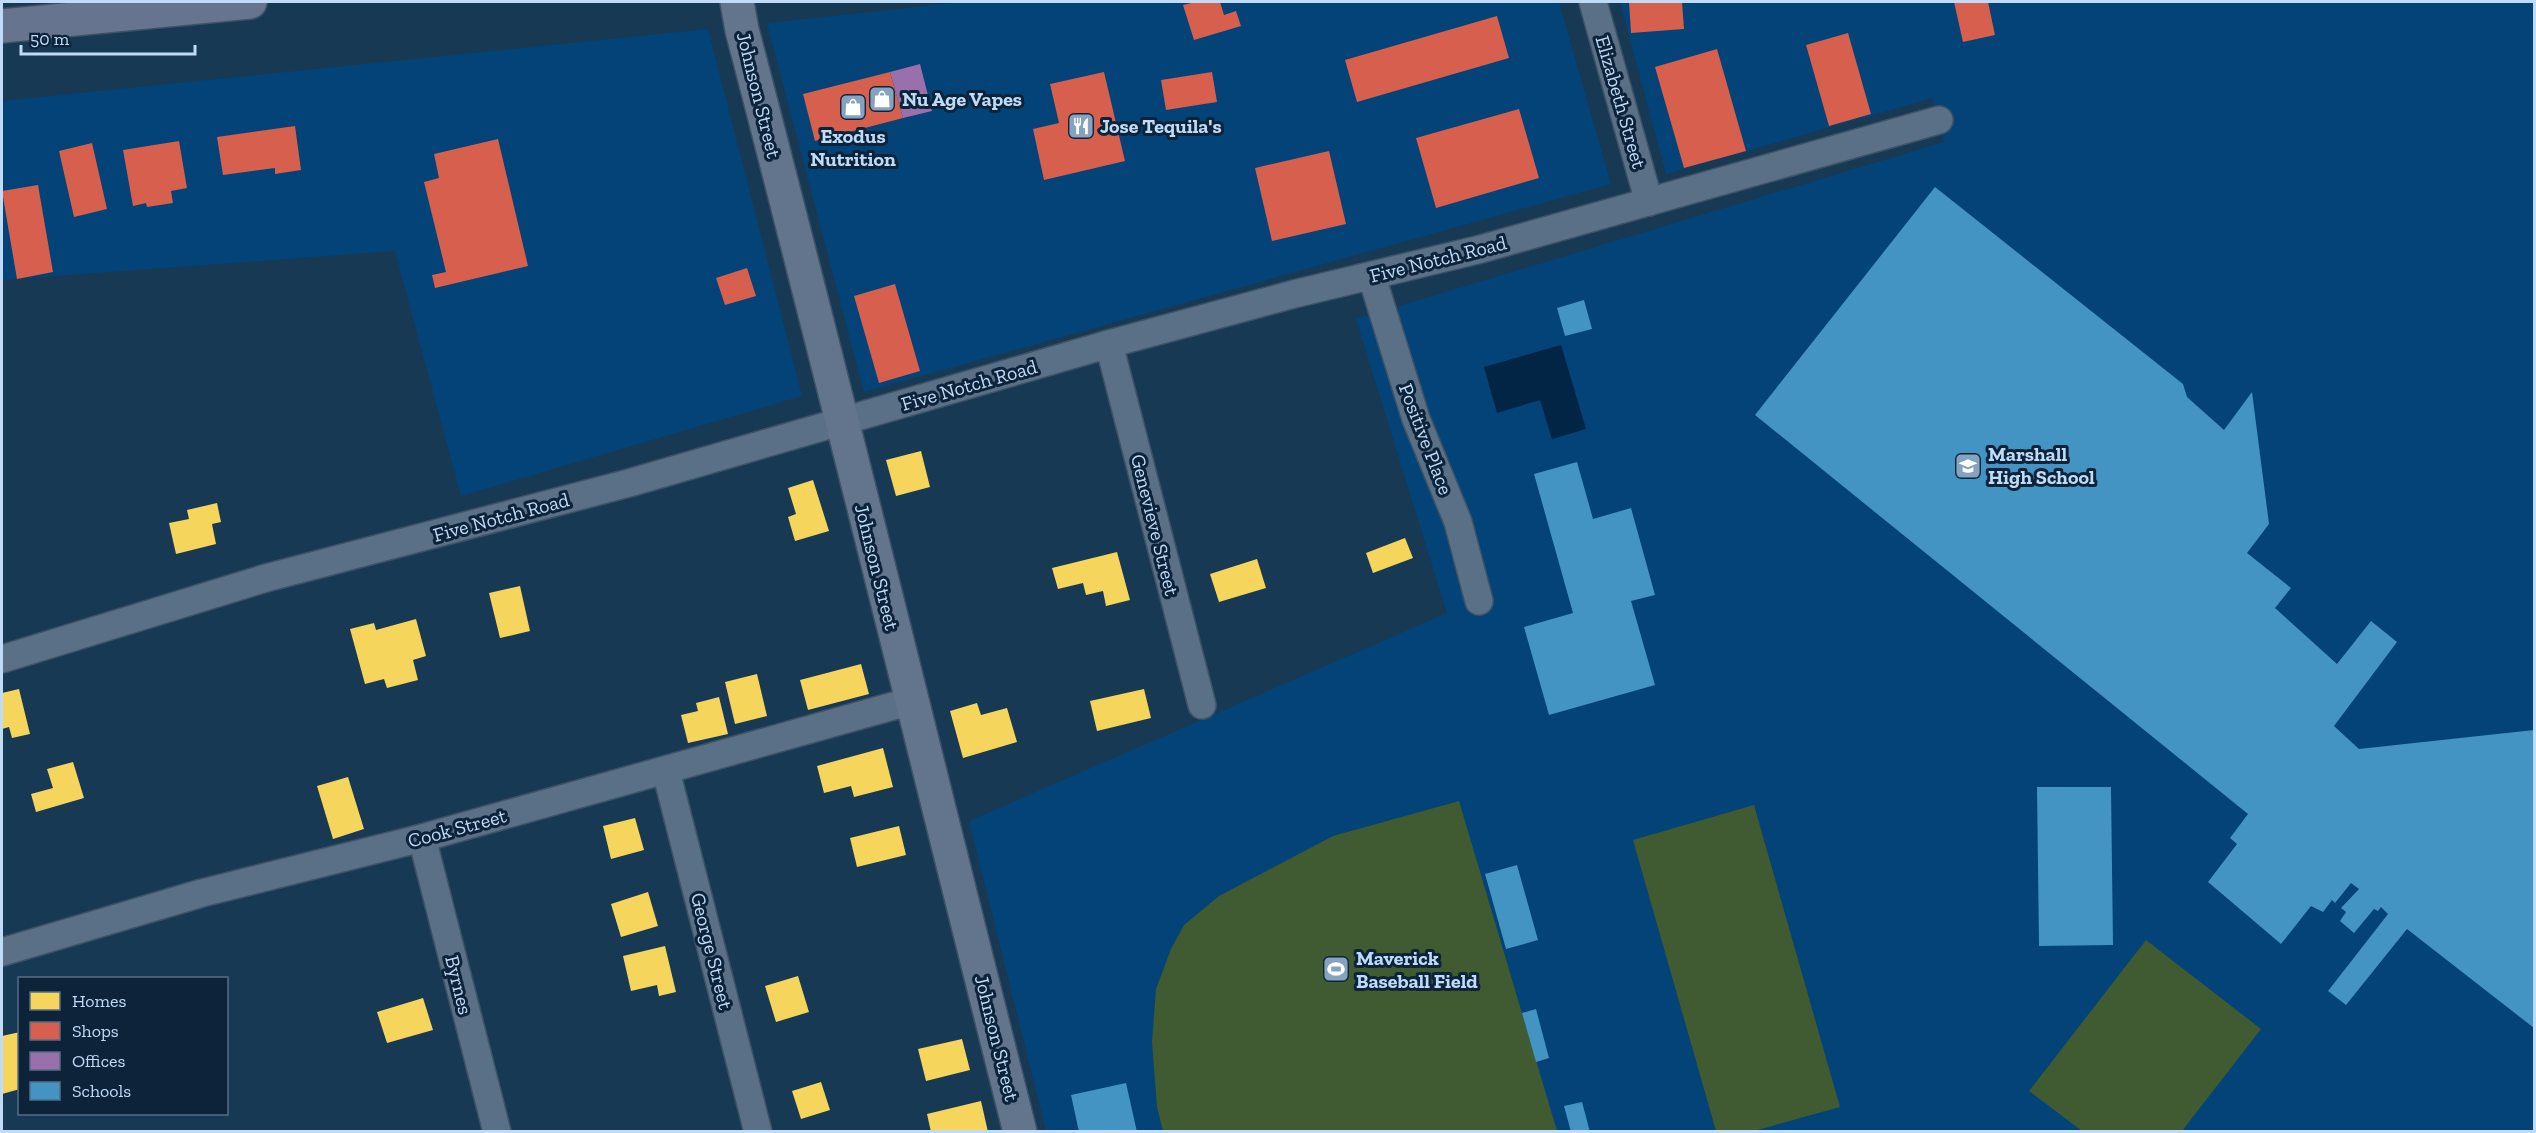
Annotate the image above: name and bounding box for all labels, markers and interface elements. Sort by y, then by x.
scale bar [21,18,195,56]
text: 50 m [30,28,70,50]
street label: Johnson Street [732,29,786,161]
street label: Elizabeth Street [1591,33,1652,172]
shop icon: Nu Age Vapes [867,84,897,114]
place label: Nu Age Vapes [902,87,1022,111]
shop icon: Exodus Nutrition [838,92,868,122]
restaurant icon: Jose Tequila's [1066,111,1096,141]
place label: Jose Tequila's [1100,114,1222,138]
place label: Exodus Nutrition [810,124,896,171]
street label: Five Notch Road [1367,230,1509,288]
street label: Five Notch Road [898,354,1040,416]
street label: Positive Place [1394,380,1458,498]
place label: Marshall High School [1988,442,2095,489]
school or university icon: Marshall High School [1953,451,1983,481]
street label: Genevieve Street [1126,452,1184,599]
street label: Five Notch Road [430,487,572,547]
street label: Johnson Street [850,501,904,633]
street label: Cook Street [405,803,509,853]
street label: George Street [686,890,738,1012]
place label: Maverick Baseball Field [1356,946,1478,993]
street label: Byrnes [440,953,478,1017]
sports icon: Maverick Baseball Field [1321,954,1351,984]
street label: Johnson Street [970,972,1024,1104]
legend [18,977,228,1115]
text: Homes [72,990,126,1012]
text: Shops [72,1020,119,1042]
text: Offices [72,1050,125,1072]
text: Schools [72,1080,131,1102]

